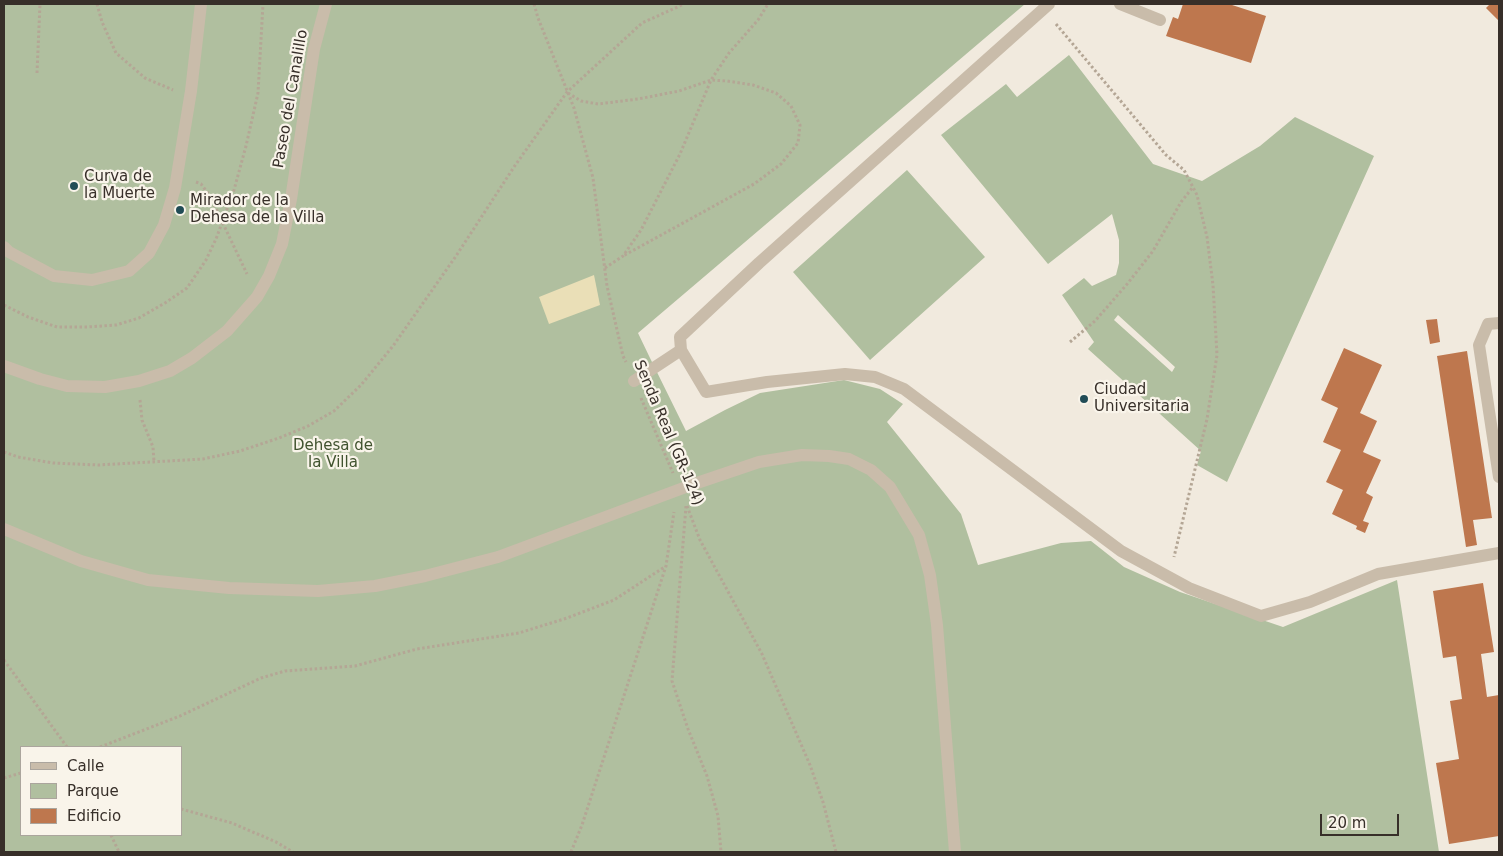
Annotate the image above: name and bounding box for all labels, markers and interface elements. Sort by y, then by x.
street label: Paseo del Canalillo [270,28,312,170]
place label: Curva de la Muerte [84,168,155,203]
marker: Curva de la Muerte [68,180,80,192]
place label: Mirador de la Dehesa de la Villa [190,192,325,227]
marker: Mirador de la Dehesa de la Villa [174,204,186,216]
street label: Senda Real (GR-124) [629,358,707,508]
place label: Ciudad Universitaria [1094,381,1190,416]
marker: Ciudad Universitaria [1078,393,1090,405]
park label: Dehesa de la Villa [293,437,373,472]
legend [20,746,182,836]
text: Calle [67,757,104,775]
text: Parque [67,782,119,800]
scale bar [1323,804,1402,836]
text: Edificio [67,807,121,825]
text: 20 m [1328,814,1366,832]

